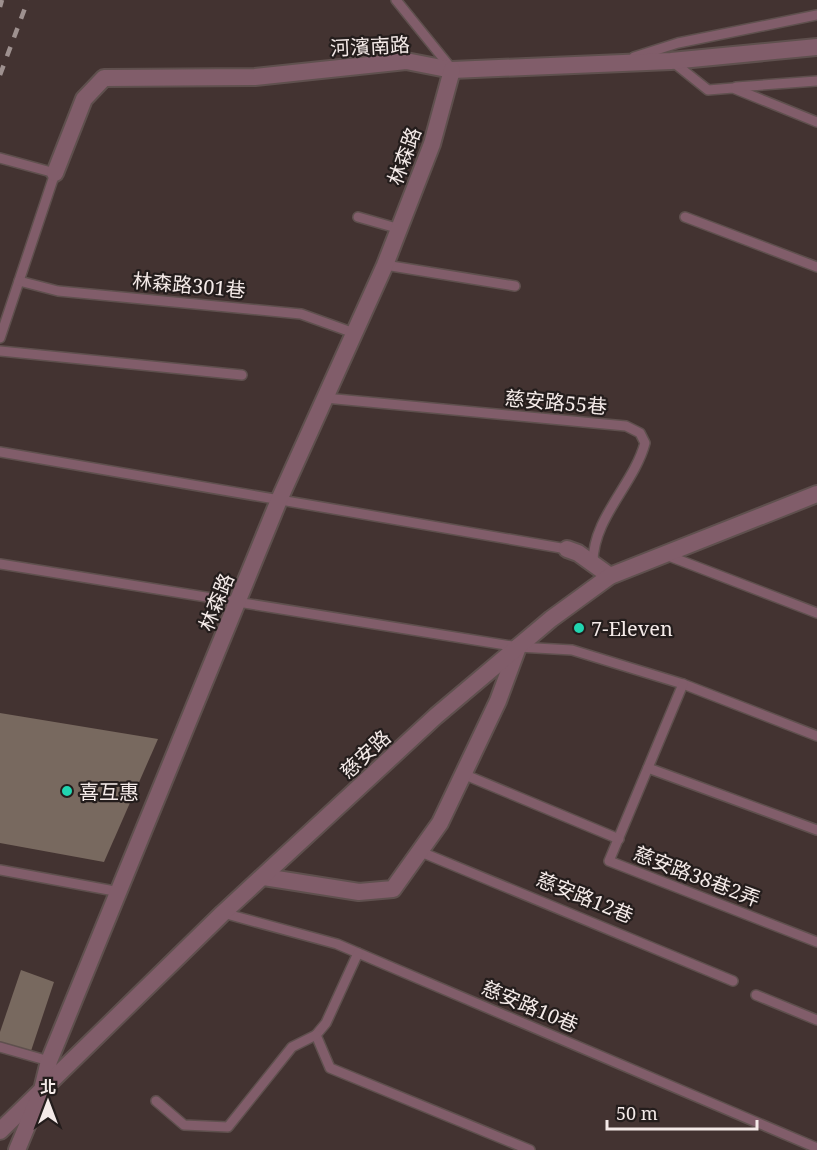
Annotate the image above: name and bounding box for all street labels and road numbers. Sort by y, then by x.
street label: 河濱南路 [329,30,411,62]
street label: 林森路 [381,123,427,189]
street label: 林森路301巷 [131,267,247,303]
street label: 慈安路55巷 [504,384,608,420]
street label: 林森路 [192,569,240,635]
street label: 慈安路 [334,724,396,784]
street label: 慈安路38巷2弄 [630,839,764,913]
street label: 慈安路12巷 [532,865,638,929]
street label: 慈安路10巷 [478,974,582,1038]

